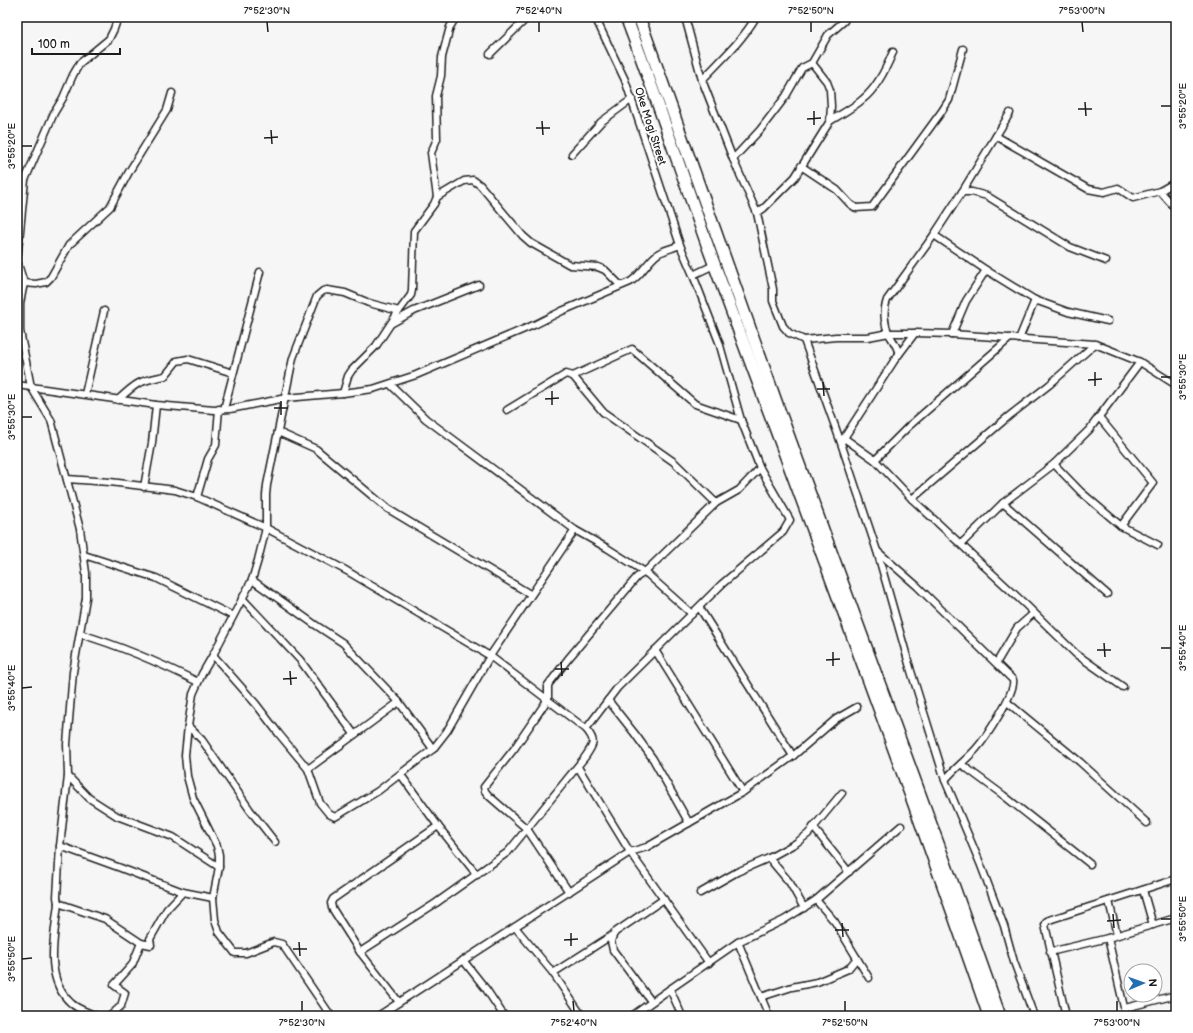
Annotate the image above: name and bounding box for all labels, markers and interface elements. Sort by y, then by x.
text: 7°52'30"N [244,5,290,17]
text: 7°52'40"N [516,5,562,17]
text: 7°52'50"N [788,5,834,17]
text: 7°53'00"N [1059,5,1105,17]
scale bar [32,30,120,56]
text: 100 m [38,37,70,52]
text: 3°55'20"E [1177,82,1189,129]
street label: Oke Mogi Street [632,86,669,167]
text: 3°55'20"E [6,122,18,169]
text: 3°55'30"E [1177,353,1189,400]
text: 3°55'30"E [6,393,18,440]
text: 3°55'40"E [1177,624,1189,671]
text: 3°55'40"E [6,664,18,711]
text: 3°55'50"E [1177,896,1189,942]
text: 3°55'50"E [6,936,18,982]
north arrow [1123,963,1163,1003]
text: N [1146,978,1159,987]
text: 7°52'30"N [279,1017,325,1029]
text: 7°52'40"N [551,1017,597,1029]
text: 7°52'50"N [822,1017,868,1029]
text: 7°53'00"N [1094,1017,1140,1029]

